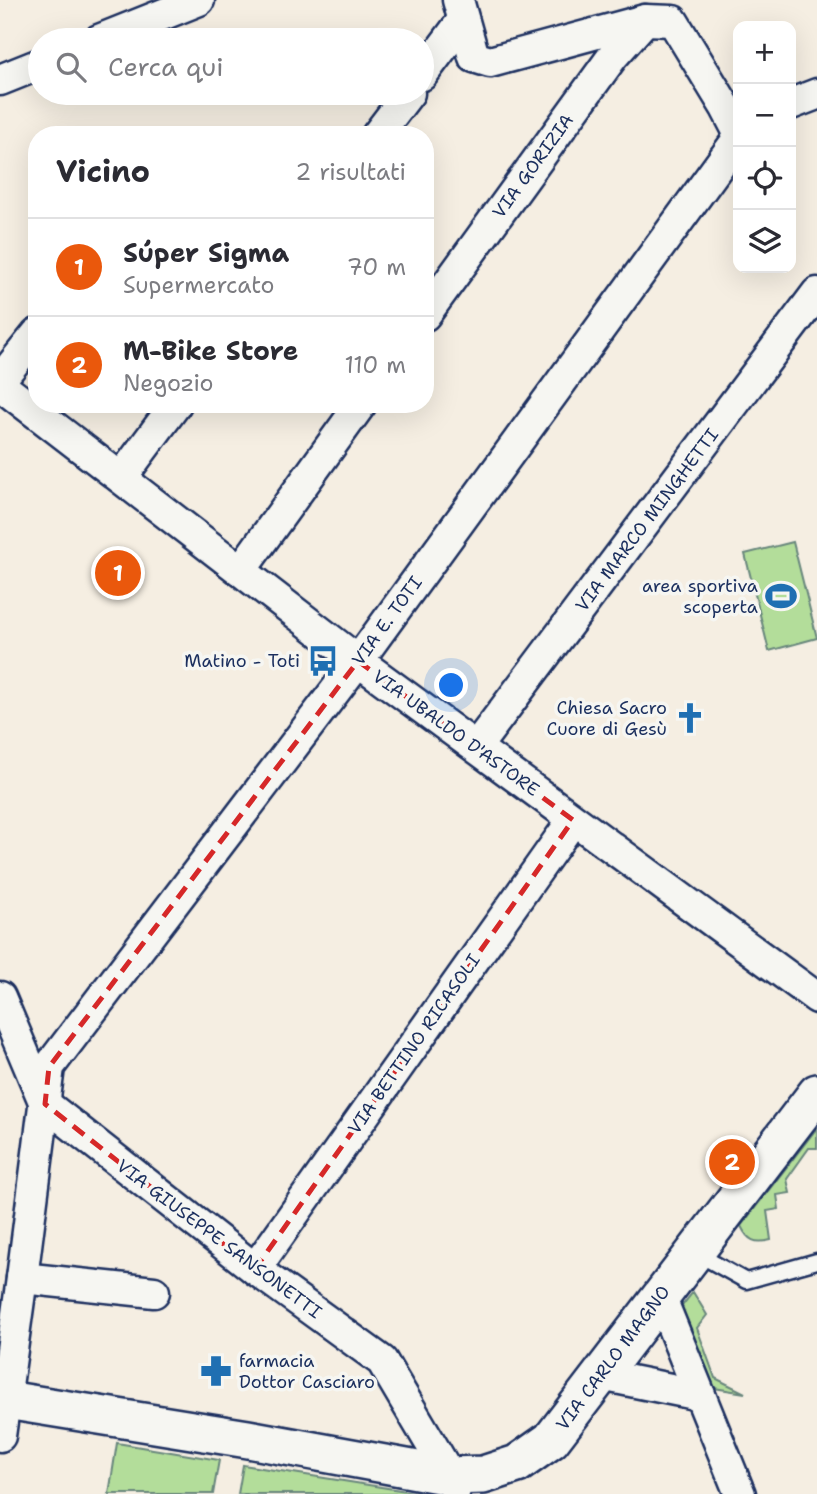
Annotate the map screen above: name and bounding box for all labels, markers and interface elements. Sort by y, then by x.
map controls [733,21,796,273]
button: + [733,21,796,84]
search box [28,28,434,105]
icon: search [52,48,90,86]
text: Cerca qui [108,49,224,84]
button: − [733,84,796,147]
street label: VIA GORIZIA [487,109,579,223]
button: locate [733,147,796,210]
text: Vicino [56,151,150,192]
text: 2 risultati [295,157,406,187]
button: layers [733,210,796,273]
text: Súper Sigma [123,235,289,270]
text: 1 [74,252,84,282]
text: 70 m [347,252,406,282]
text: Supermercato [123,270,274,300]
text: M-Bike Store [123,333,298,368]
text: 2 [71,350,87,380]
text: 110 m [344,350,406,380]
text: Negozio [123,368,214,398]
street label: VIA MARCO MINGHETTI [570,423,724,617]
pin: 1 [95,547,141,599]
street label: VIA E. TOTI [346,571,428,671]
place label: area sportiva scoperta [642,574,758,619]
sports icon: area sportiva scoperta [764,579,798,613]
bus stop icon: Matino - Toti [306,644,340,678]
place label: Matino - Toti [184,649,300,673]
street label: VIA UBALDO D'ASTORE [368,664,544,802]
your location [434,668,468,702]
place label: Chiesa Sacro Cuore di Gesù [547,696,667,741]
church icon: Chiesa Sacro Cuore di Gesù [673,701,707,735]
street label: VIA BETTINO RICASOLI [342,949,486,1139]
pin: 2 [709,1136,755,1188]
street label: VIA GIUSEPPE SANSONETTI [112,1154,326,1324]
street label: VIA CARLO MAGNO [551,1281,675,1435]
place label: farmacia Dottor Casciaro [239,1349,375,1394]
pharmacy icon: farmacia Dottor Casciaro [199,1354,233,1388]

